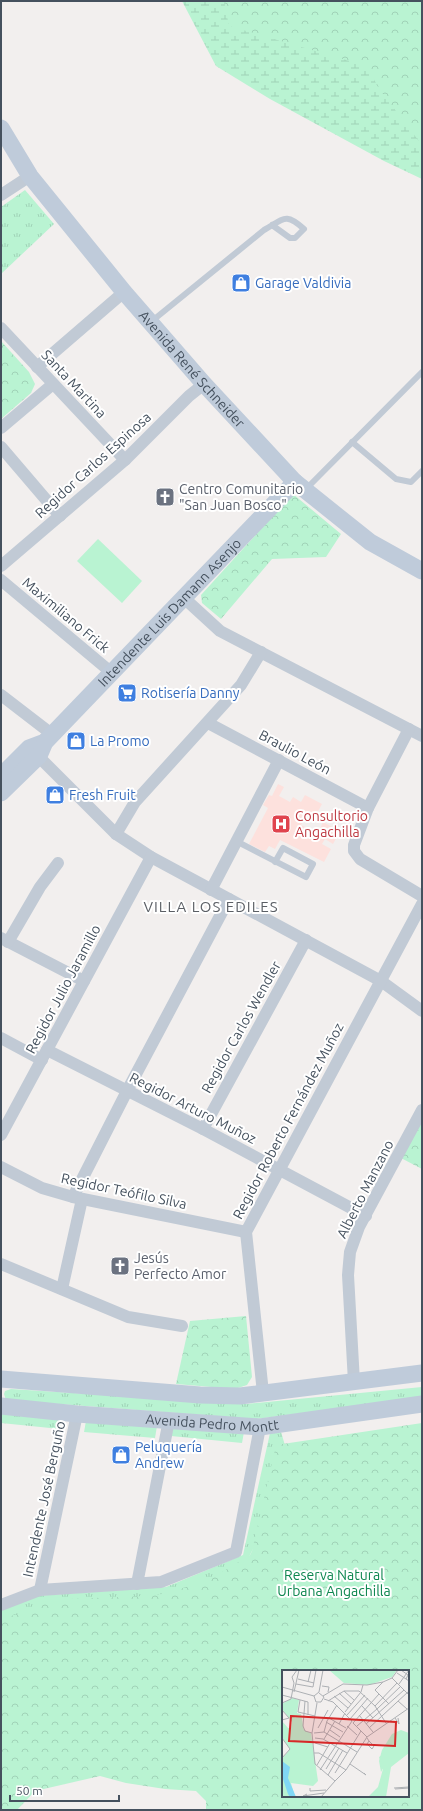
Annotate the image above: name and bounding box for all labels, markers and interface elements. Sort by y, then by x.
shop icon: Garage Valdivia [230,272,252,294]
place label: Garage Valdivia [255,275,351,291]
street label: Avenida René Schneider [136,307,249,431]
street label: Santa Martina [38,347,110,421]
street label: Regidor Carlos Espinosa [32,409,154,521]
place label: Centro Comunitario "San Juan Bosco" [179,481,303,513]
church icon: Centro Comunitario "San Juan Bosco" [154,486,176,508]
street label: Intendente Luis Damann Asenjo [95,535,244,690]
street label: Maximiliano Frick [19,574,113,656]
supermarket icon: Rotisería Danny [116,682,138,704]
place label: Rotisería Danny [141,685,240,701]
street label: Braulio León [256,726,334,778]
shop icon: La Promo [65,730,87,752]
place label: La Promo [90,733,150,749]
shop icon: Fresh Fruit [44,784,66,806]
place label: Fresh Fruit [69,787,136,803]
place label: Consultorio Angachilla [295,808,368,840]
hospital icon: Consultorio Angachilla [270,813,292,835]
district label: VILLA LOS EDILES [143,898,279,915]
street label: Regidor Julio Jaramillo [22,922,104,1056]
street label: Regidor Carlos Wendler [198,958,284,1096]
street label: Regidor Roberto Fernández Muñoz [229,1020,347,1222]
street label: Regidor Arturo Muñoz [127,1069,259,1147]
street label: Alberto Manzano [333,1137,397,1241]
street label: Regidor Teófilo Silva [60,1170,188,1212]
place label: Jesús Perfecto Amor [134,1250,227,1282]
church icon: Jesús Perfecto Amor [109,1255,131,1277]
street label: Avenida Pedro Montt [145,1411,280,1435]
street label: Intendente José Berguño [20,1419,68,1579]
place label: Peluquería Andrew [135,1439,202,1471]
shop icon: Peluquería Andrew [110,1444,132,1466]
park label: Reserva Natural Urbana Angachilla [277,1567,391,1599]
inset map [282,1670,409,1797]
scale bar [10,1777,119,1803]
text: 50 m [16,1784,43,1797]

